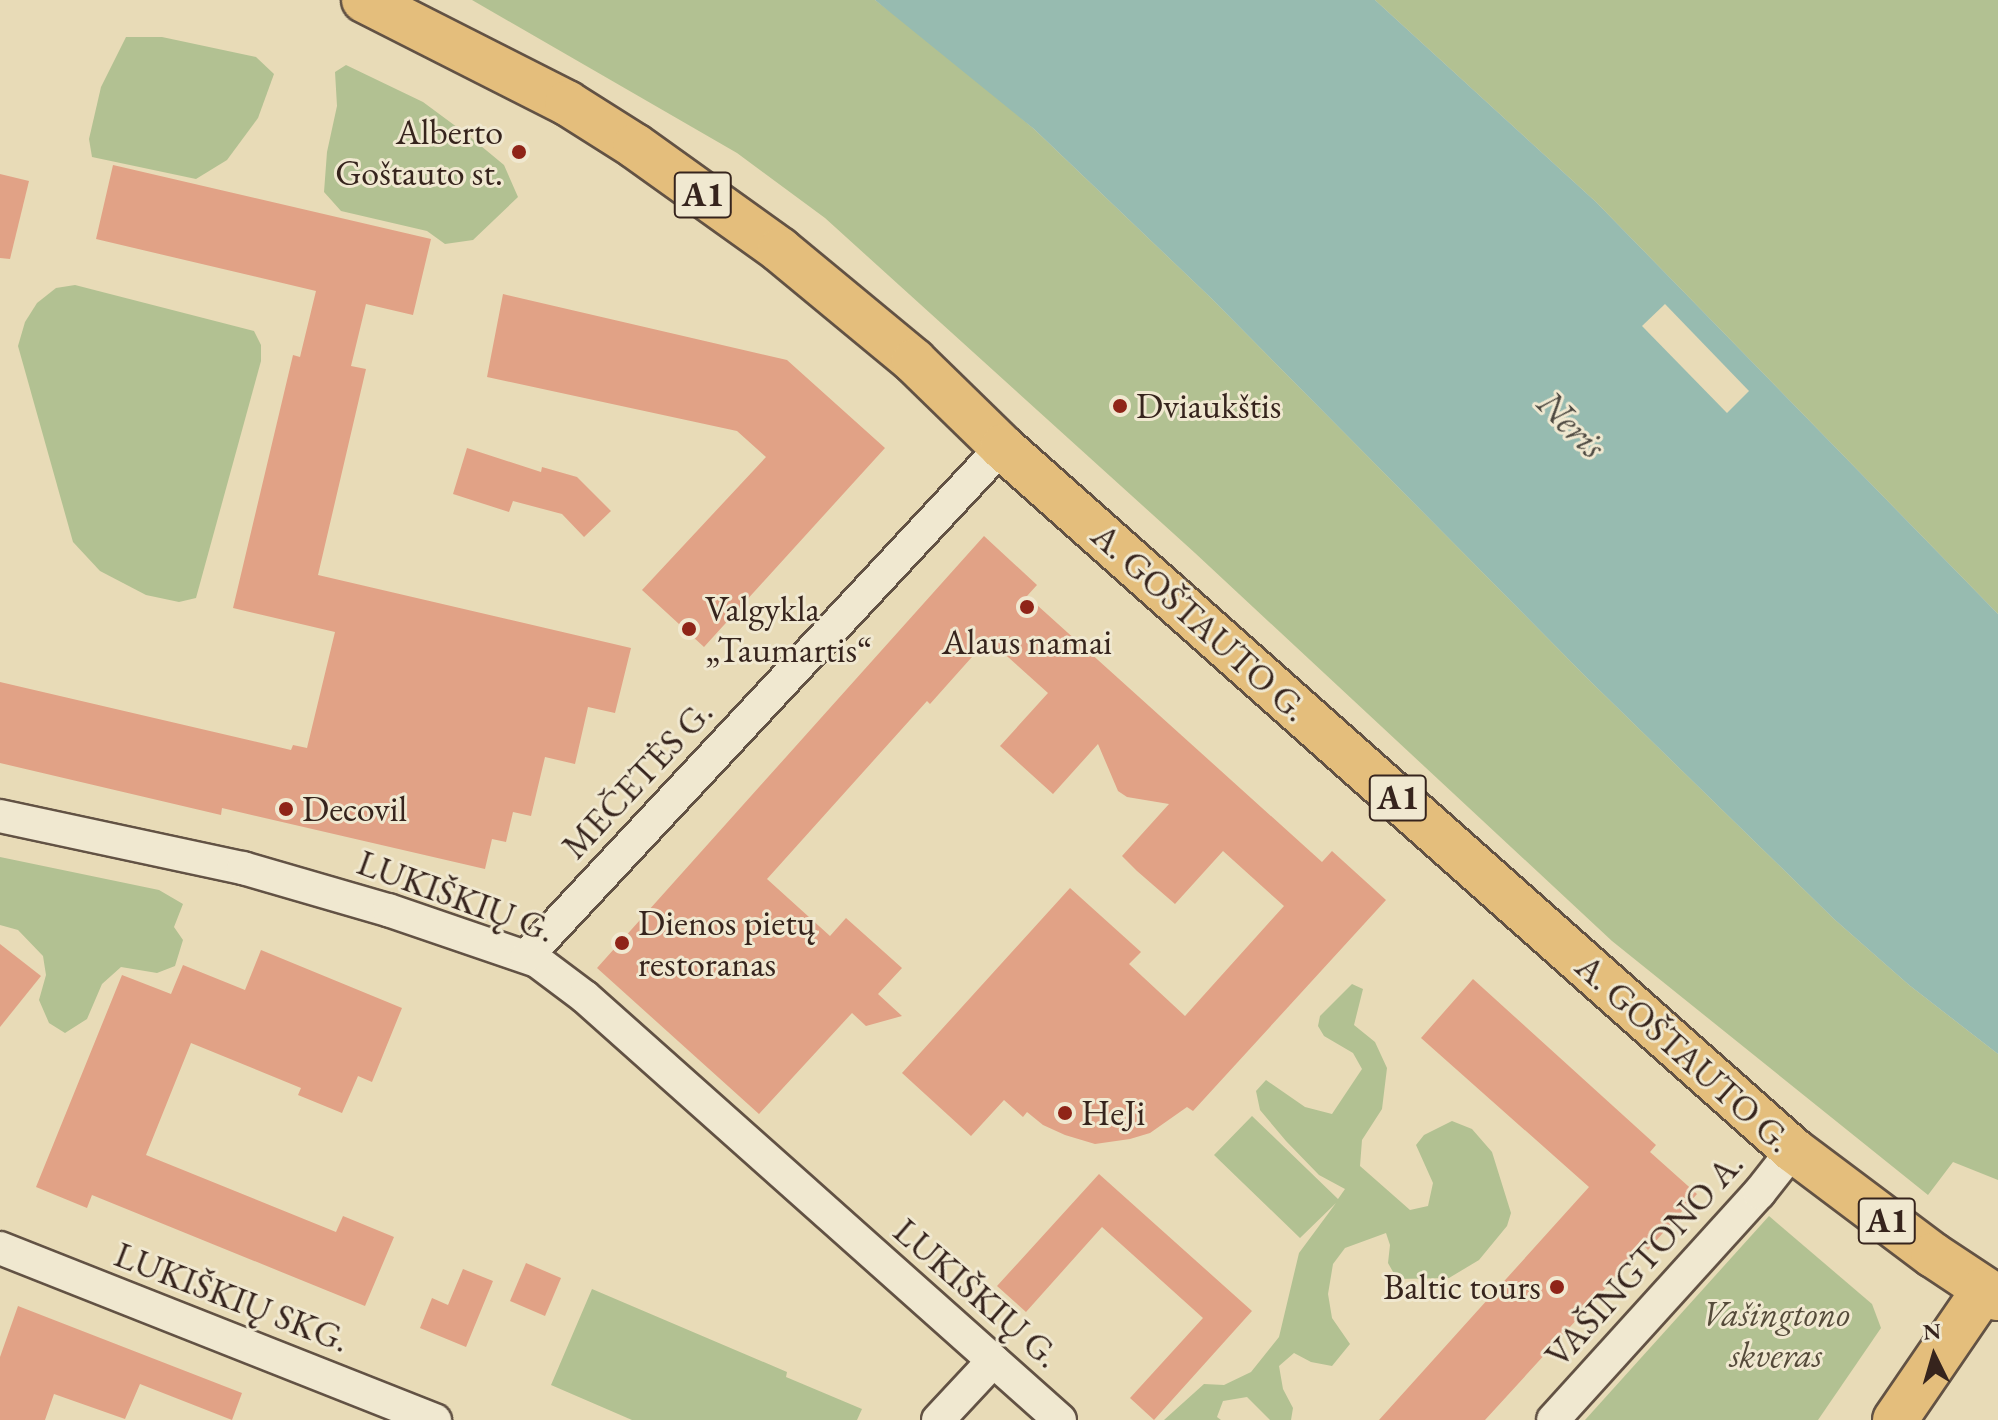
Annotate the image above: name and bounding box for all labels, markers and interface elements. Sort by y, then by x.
place label: Alberto Goštauto st. [335,109,503,194]
marker: Alberto Goštauto st. [510,143,528,161]
road number: A1 [673,165,733,225]
water label: Neris [1528,380,1616,468]
place label: Dviaukštis [1136,384,1281,428]
marker: Dviaukštis [1111,397,1129,415]
street label: A. GOŠTAUTO G. [1083,514,1317,730]
place label: Valgykla „Taumartis“ [705,586,872,671]
marker: Alaus namai [1018,598,1036,616]
marker: Valgykla „Taumartis“ [680,620,698,638]
place label: Alaus namai [942,620,1112,664]
street label: MEČETĖS G. [552,691,722,867]
road number: A1 [1368,768,1428,828]
place label: Decovil [302,787,407,831]
marker: Decovil [277,800,295,818]
street label: LUKIŠKIŲ G. [352,840,560,952]
place label: Dienos pietų restoranas [638,900,815,985]
marker: Dienos pietų restoranas [613,934,631,952]
street label: A. GOŠTAUTO G. [1567,945,1801,1161]
place label: HeJi [1081,1091,1145,1135]
marker: HeJi [1056,1104,1074,1122]
street label: VAŠINGTONO A. [1536,1142,1752,1376]
road number: A1 [1857,1191,1917,1251]
street label: LUKIŠKIŲ G. [885,1209,1069,1377]
street label: LUKIŠKIŲ SKG. [109,1233,355,1361]
place label: Baltic tours [1383,1265,1541,1309]
marker: Baltic tours [1548,1278,1566,1296]
park label: Vašingtono skveras [1702,1291,1850,1376]
north arrow [1894,1316,1974,1396]
text: N [1922,1316,1942,1347]

